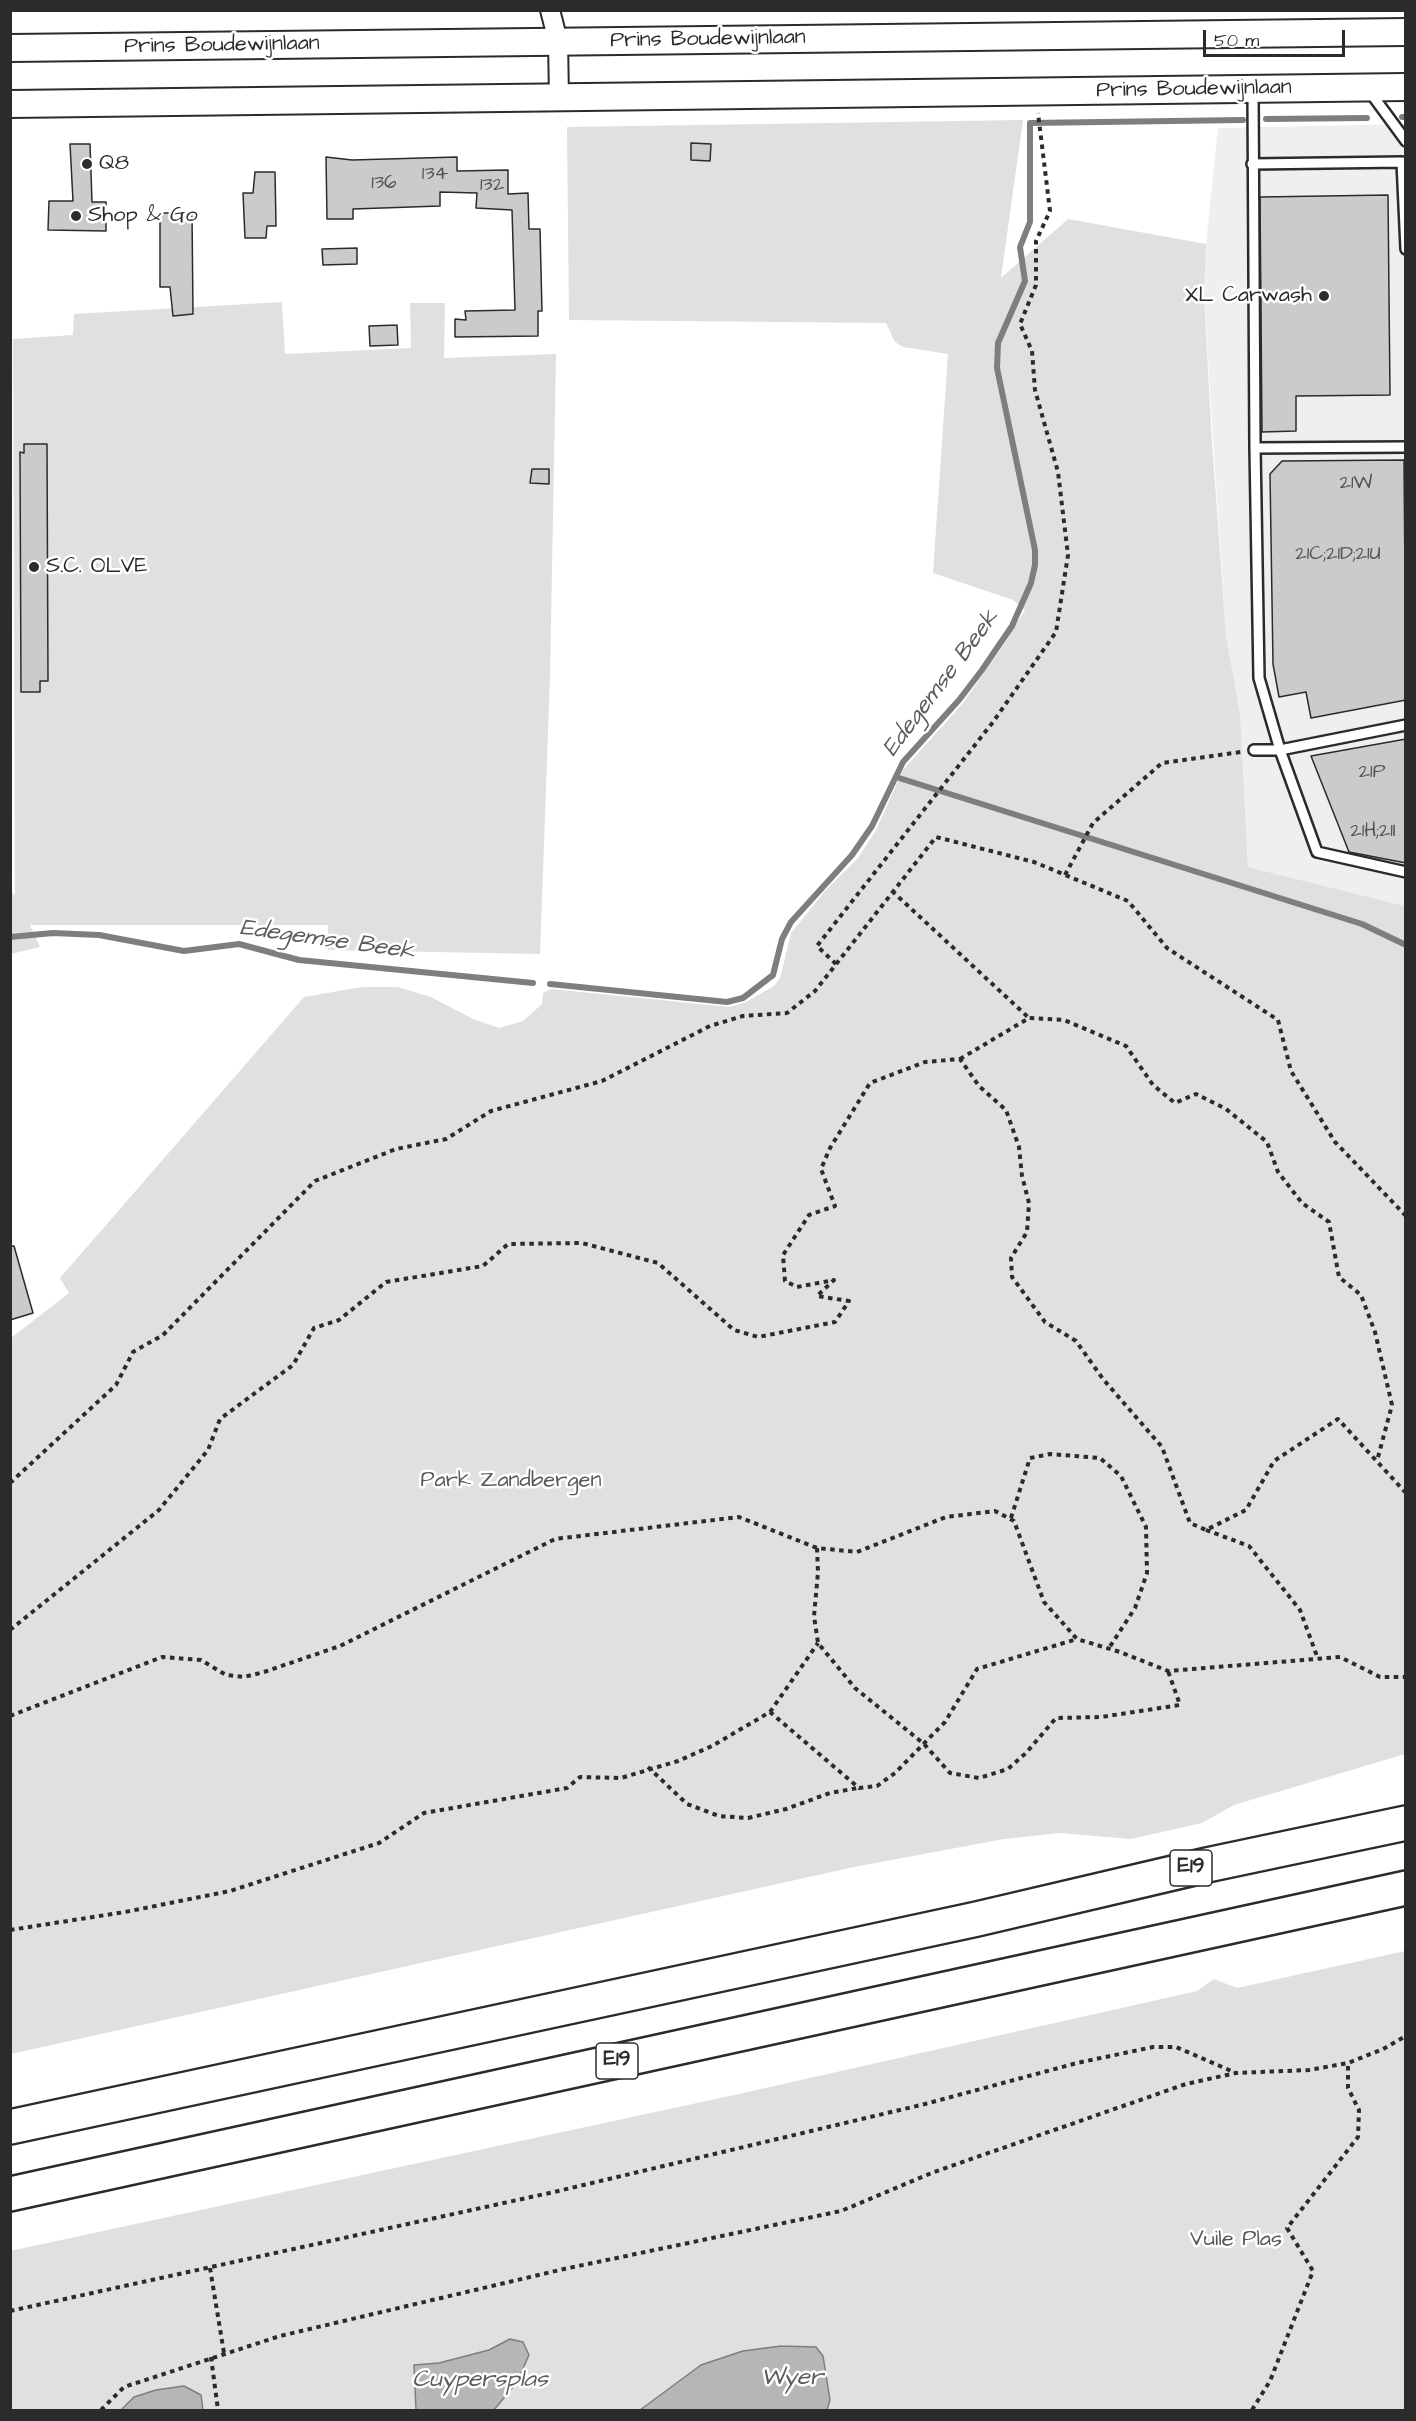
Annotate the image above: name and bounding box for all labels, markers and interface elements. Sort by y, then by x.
scale bar [1206,18,1348,56]
street label: Prins Boudewijnlaan [610,25,806,55]
text: 50 m [1214,28,1259,53]
street label: Prins Boudewijnlaan [124,31,320,61]
street label: Prins Boudewijnlaan [1096,75,1292,105]
place label: Q8 [99,151,129,177]
marker: Q8 [80,157,94,171]
house number: 134 [422,163,448,187]
house number: 136 [371,172,397,196]
house number: 132 [480,174,504,198]
place label: Shop & Go [88,203,198,229]
marker: Shop & Go [69,209,83,223]
place label: XL Carwash [1185,283,1312,309]
marker: XL Carwash [1317,289,1331,303]
house number: 21W [1340,472,1372,496]
house number: 21C;21D;21U [1295,543,1381,567]
place label: S.C. OLVE [46,554,147,580]
marker: S.C. OLVE [27,560,41,574]
water label: Edegemse Beek [878,605,1006,763]
house number: 21P [1359,761,1385,785]
house number: 21H;21I [1350,820,1396,844]
water label: Edegemse Beek [238,914,416,968]
park label: Park Zandbergen [420,1468,602,1494]
road number: E19 [1170,1850,1212,1886]
road number: E19 [596,2043,638,2079]
park label: Vuile Plas [1190,2227,1282,2253]
water label: Wyer [761,2365,823,2393]
water label: Cuypersplas [412,2367,548,2395]

